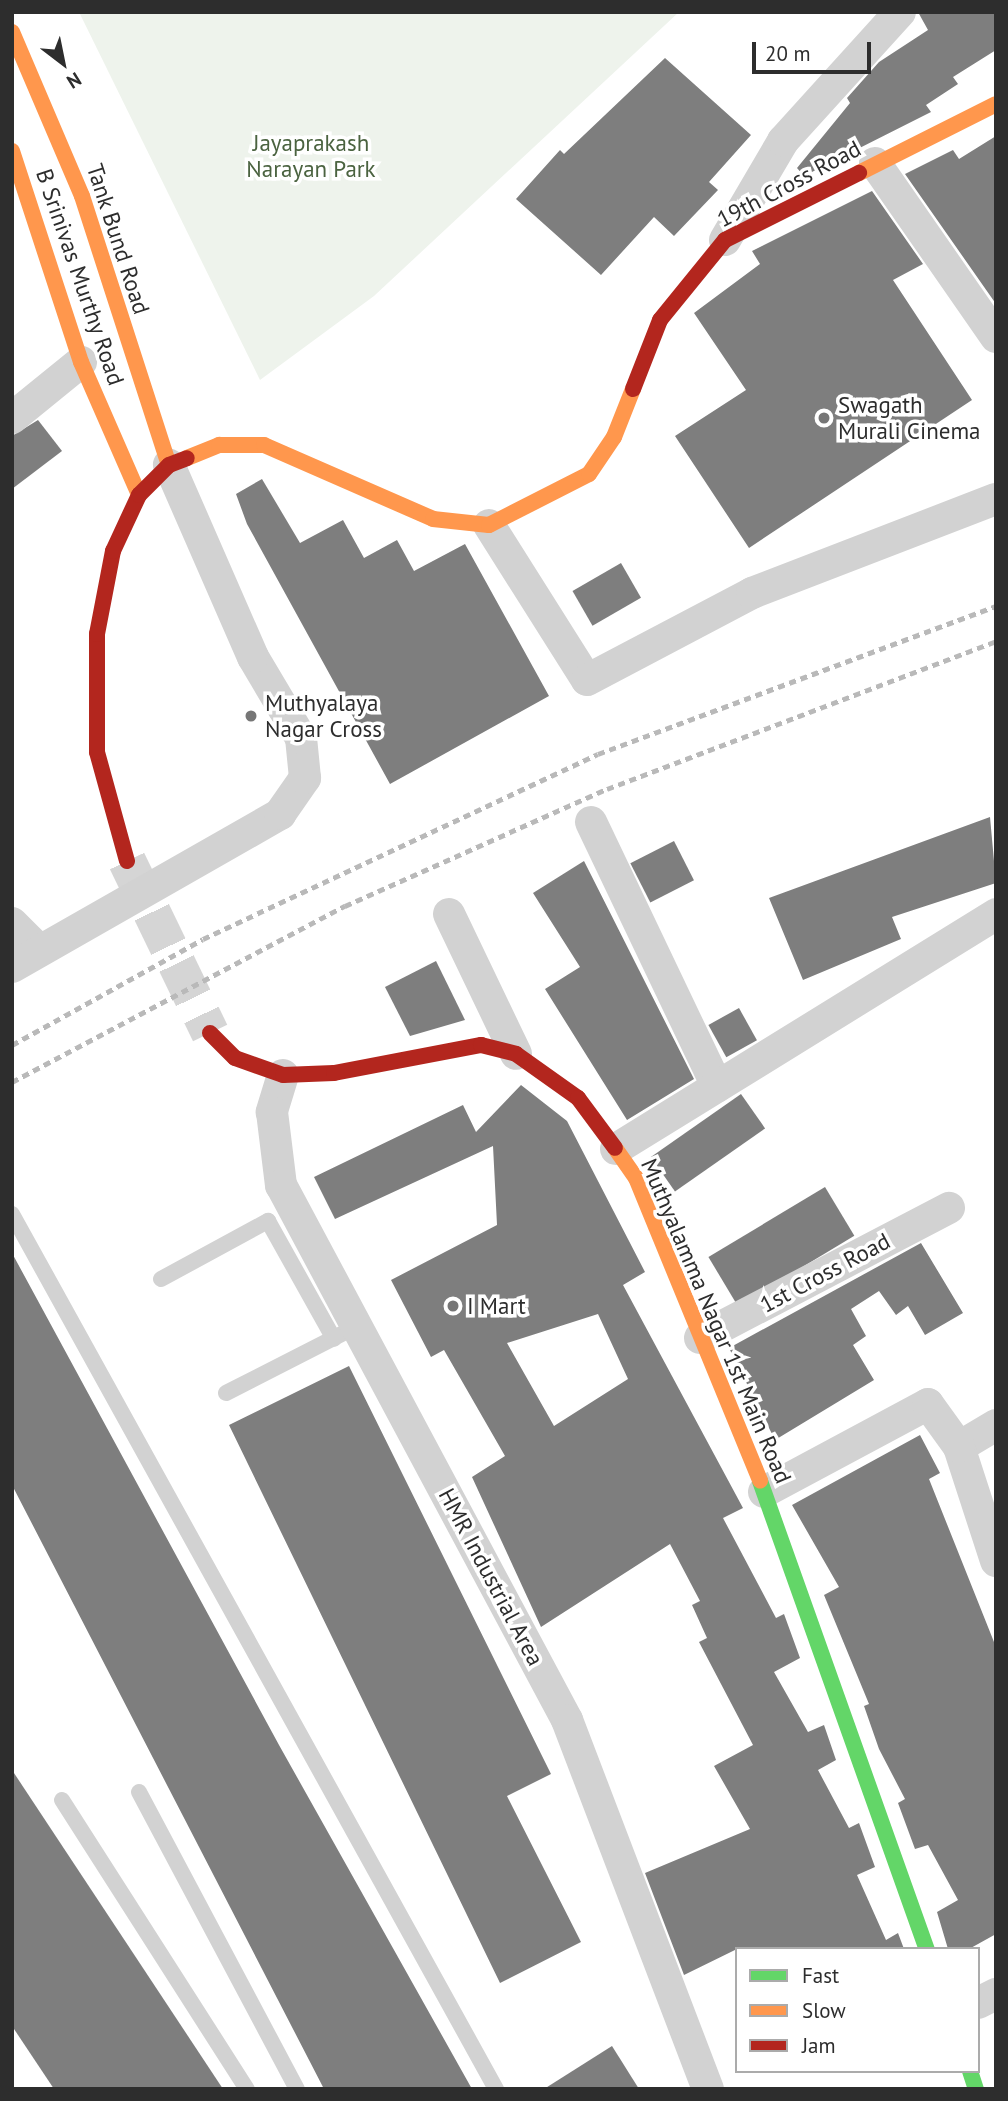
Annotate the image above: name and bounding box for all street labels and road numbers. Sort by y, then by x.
street label: 19th Cross Road [712,135,866,233]
street label: Tank Bund Road [81,160,155,318]
street label: B Srinivas Murthy Road [30,165,130,389]
street label: Muthyalamma Nagar 1st Main Road [635,1154,797,1488]
street label: 1st Cross Road [755,1227,895,1319]
street label: HMR Industrial Area [432,1483,550,1671]

